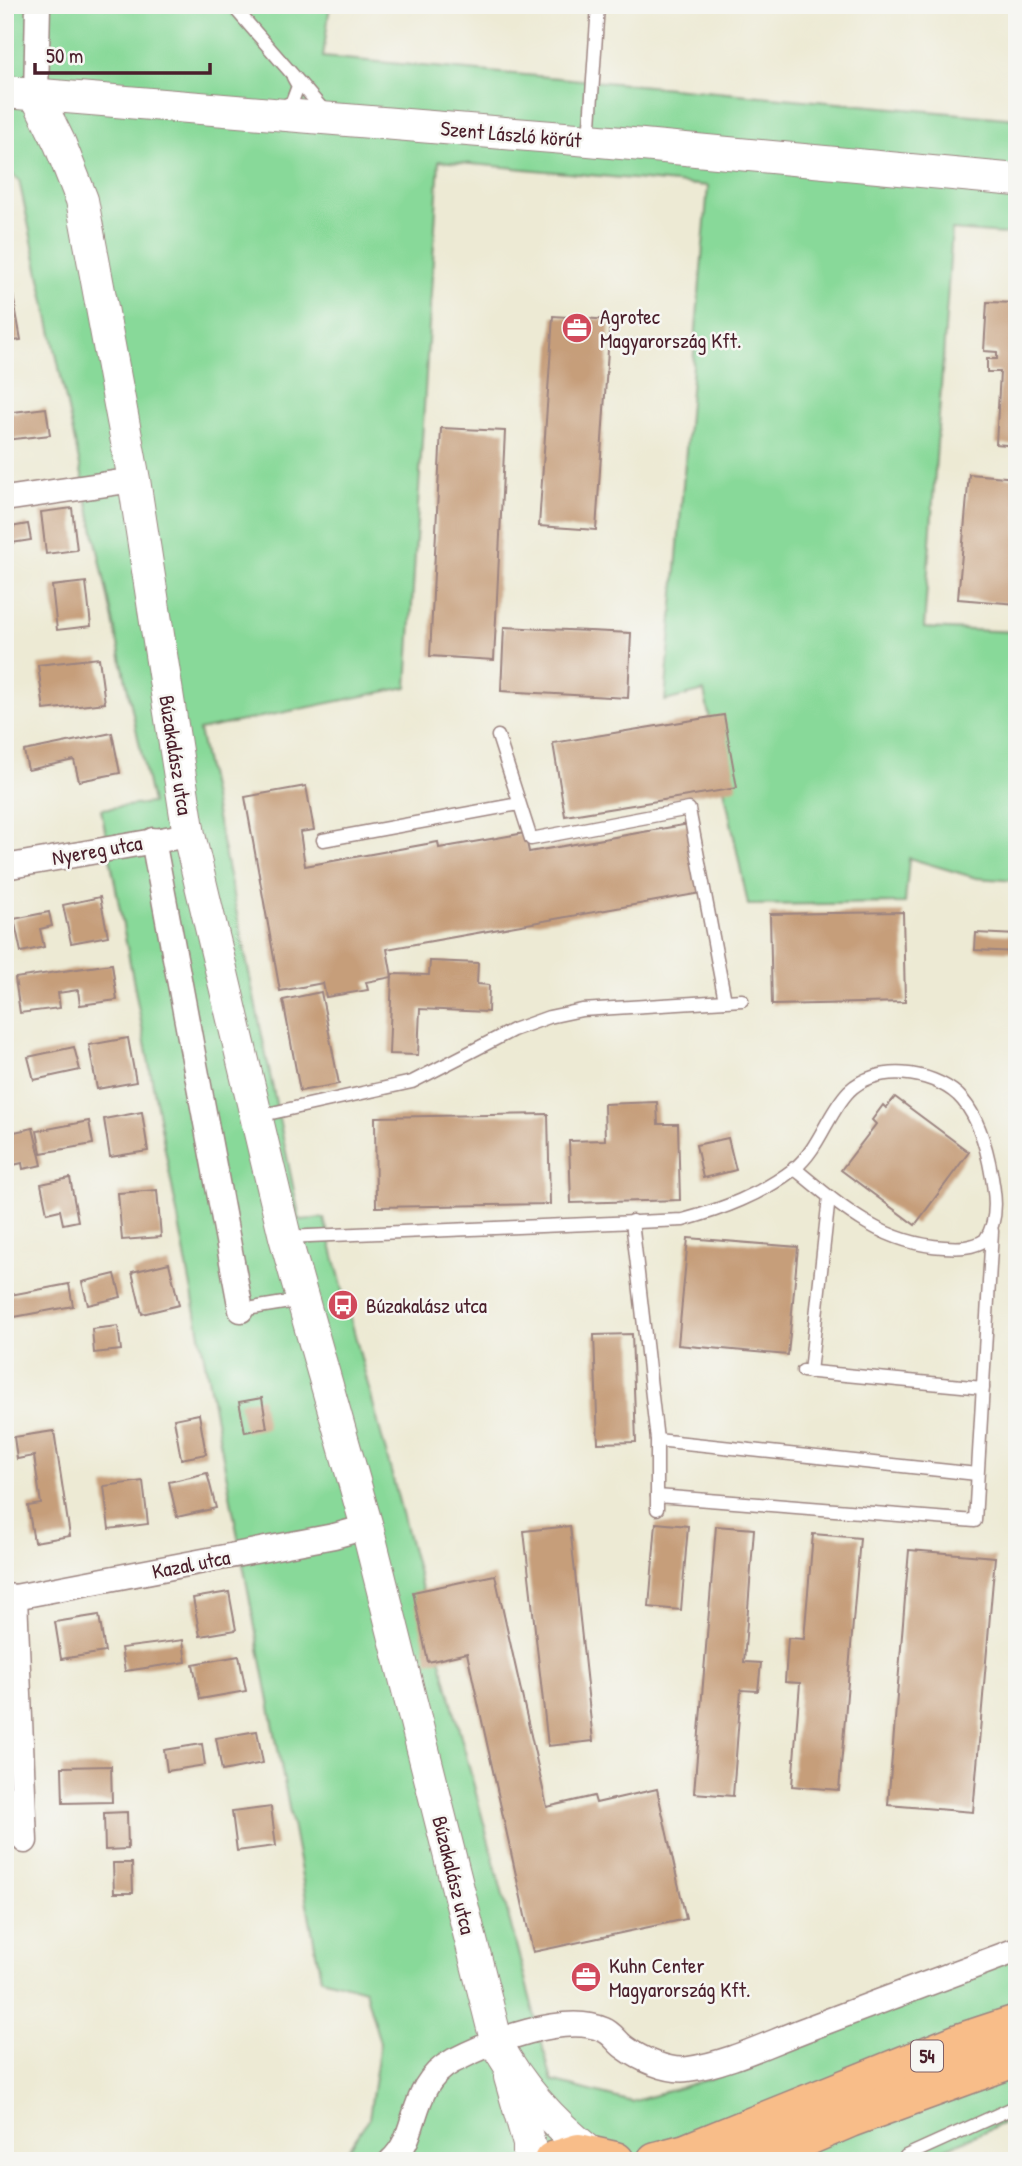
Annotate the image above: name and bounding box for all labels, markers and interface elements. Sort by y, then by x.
scale bar [35,32,210,76]
text: 50 m [46,41,83,70]
street label: Szent László körút [439,113,583,155]
place label: Agrotec Magyarország Kft. [600,302,742,355]
office icon: Agrotec Magyarország Kft. [560,311,594,345]
street label: Búzakalász utca [152,693,200,817]
street label: Nyereg utca [50,828,144,872]
bus stop icon: Búzakalász utca [326,1288,360,1322]
place label: Búzakalász utca [366,1291,487,1320]
street label: Kazal utca [150,1542,232,1586]
street label: Búzakalász utca [425,1813,483,1937]
place label: Kuhn Center Magyarország Kft. [609,1951,751,2004]
office icon: Kuhn Center Magyarország Kft. [569,1960,603,1994]
road number: 54 [911,2040,943,2072]

